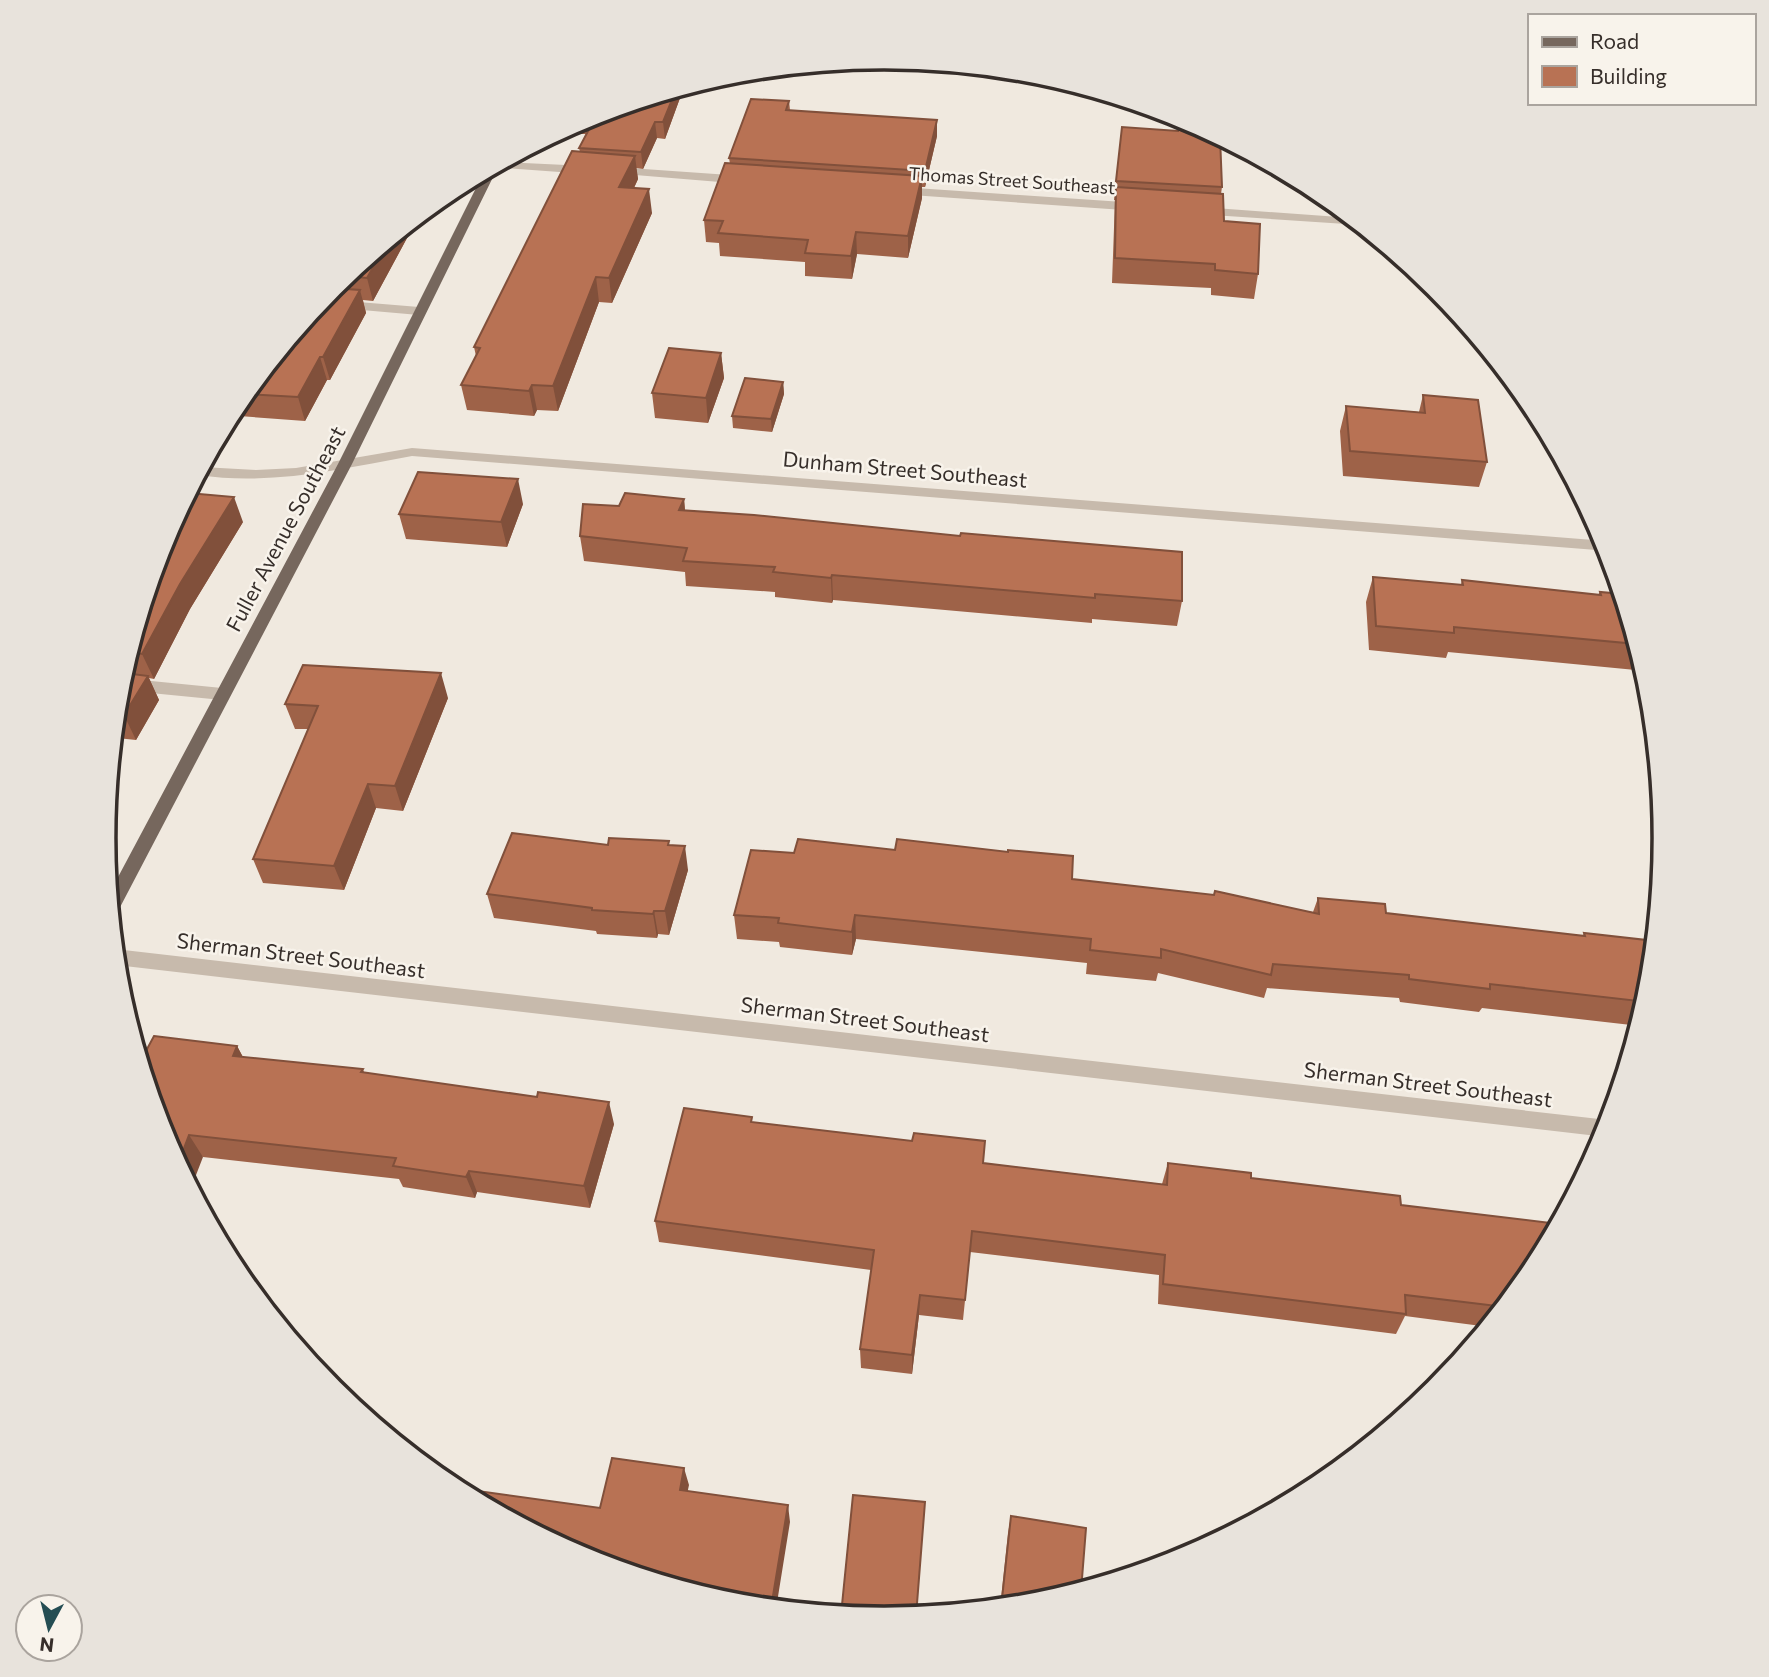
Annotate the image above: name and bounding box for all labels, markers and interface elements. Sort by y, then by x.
legend [1528,14,1755,105]
text: Road [1590,28,1639,53]
text: Building [1590,63,1667,88]
street label: Thomas Street Southeast [908,162,1116,198]
street label: Fuller Avenue Southeast [220,421,349,635]
street label: Dunham Street Southeast [782,445,1028,492]
street label: Sherman Street Southeast [176,927,427,982]
street label: Sherman Street Southeast [740,991,991,1046]
street label: Sherman Street Southeast [1303,1056,1554,1111]
north arrow [14,1593,84,1663]
text: N [38,1633,55,1658]

